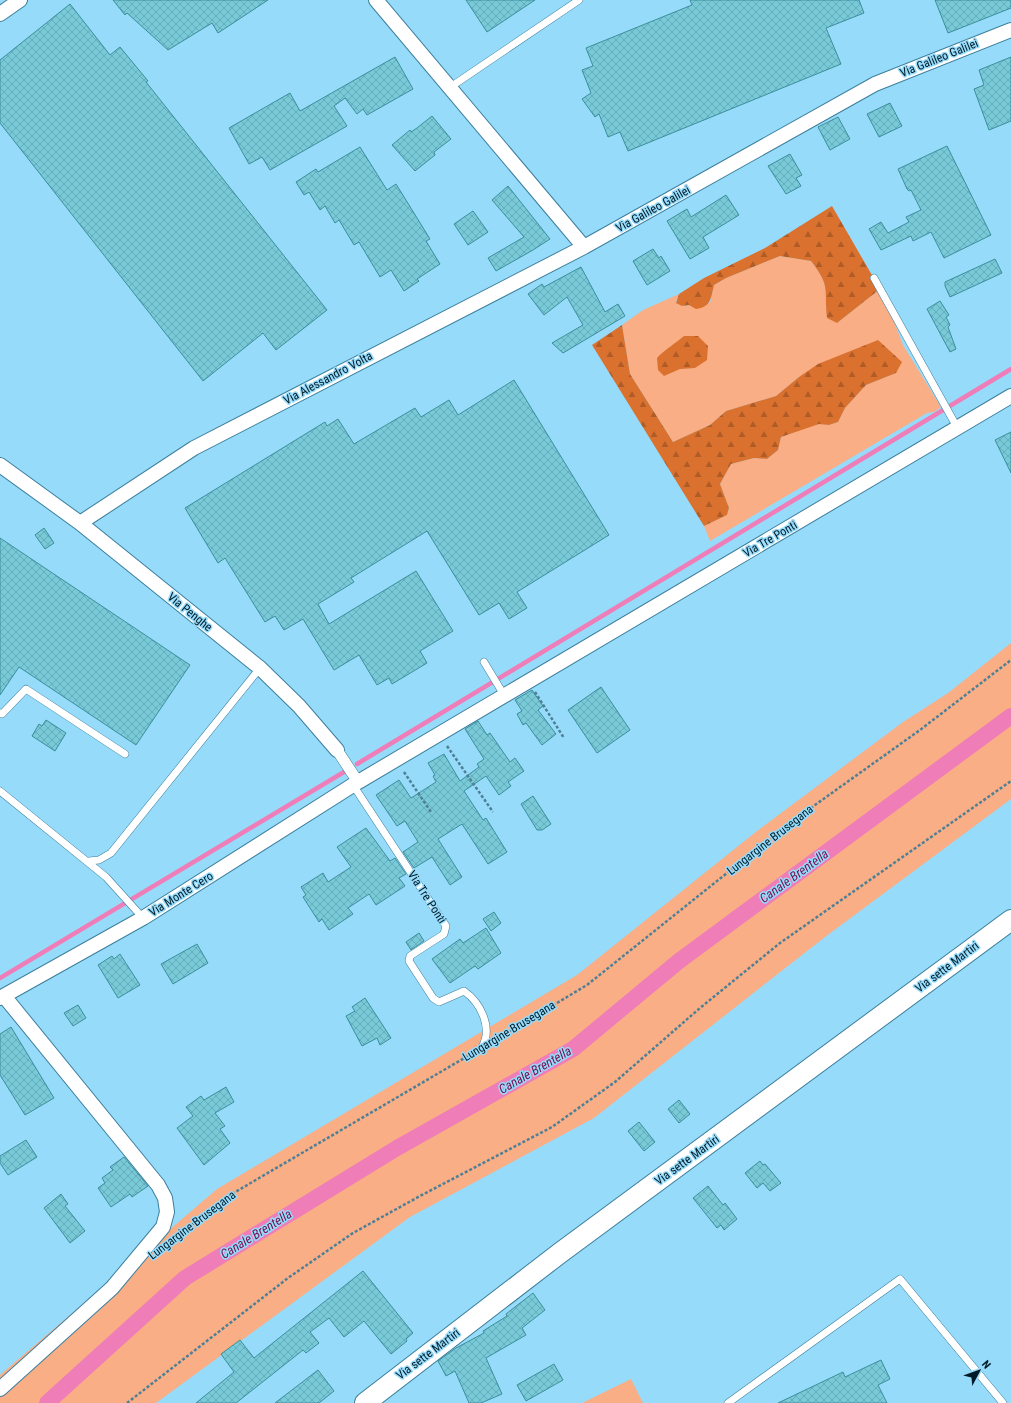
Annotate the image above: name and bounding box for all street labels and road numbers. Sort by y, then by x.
street label: Via Galileo Galilei [898,36,980,80]
street label: Via Galileo Galilei [613,183,693,235]
street label: Via Alessandro Volta [281,349,375,407]
street label: Via Tre Ponti [740,518,800,560]
street label: Via Penghe [165,590,215,634]
street label: Lungargine Brusegana [724,802,816,878]
street label: Via Tre Ponti [405,868,449,926]
street label: Via Monte Cero [146,869,216,919]
street label: Via sette Martiri [912,939,982,995]
street label: Lungargine Brusegana [460,998,558,1064]
street label: Via sette Martiri [652,1132,722,1188]
street label: Lungargine Brusegana [146,1188,239,1262]
street label: Via sette Martiri [393,1326,463,1382]

